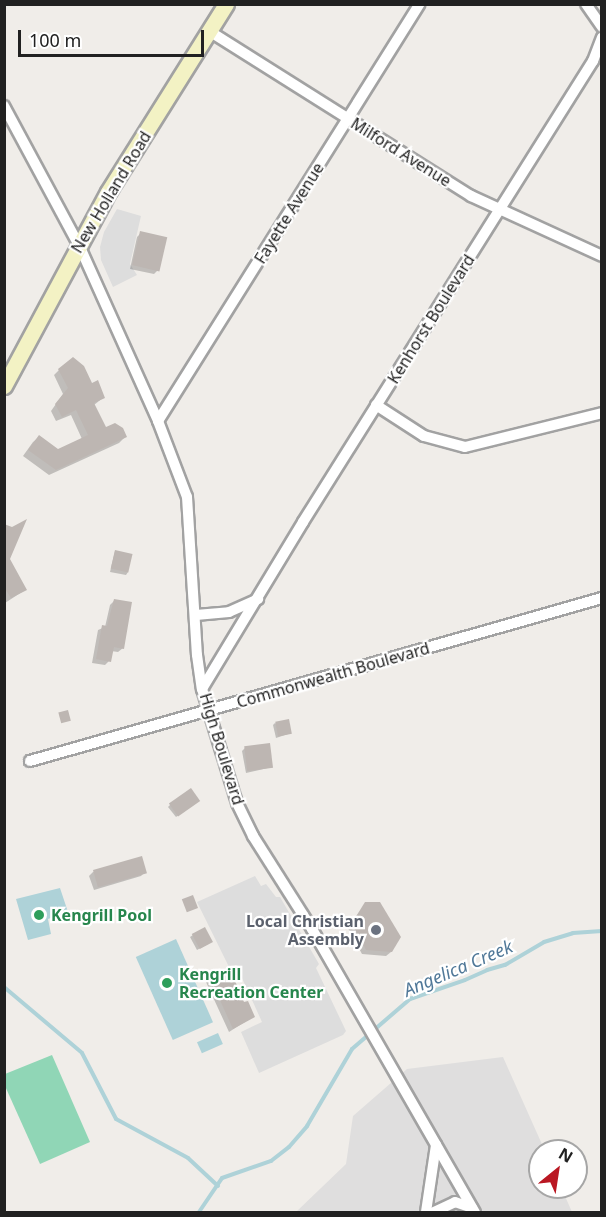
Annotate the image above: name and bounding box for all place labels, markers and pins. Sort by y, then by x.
place label: Kengrill Pool [51,905,152,925]
marker: Kengrill Pool [32,908,46,922]
place label: Local Christian Assembly [246,911,364,949]
marker: Local Christian Assembly [369,923,383,937]
place label: Kengrill Recreation Center [179,964,323,1002]
marker: Kengrill Recreation Center [160,976,174,990]

